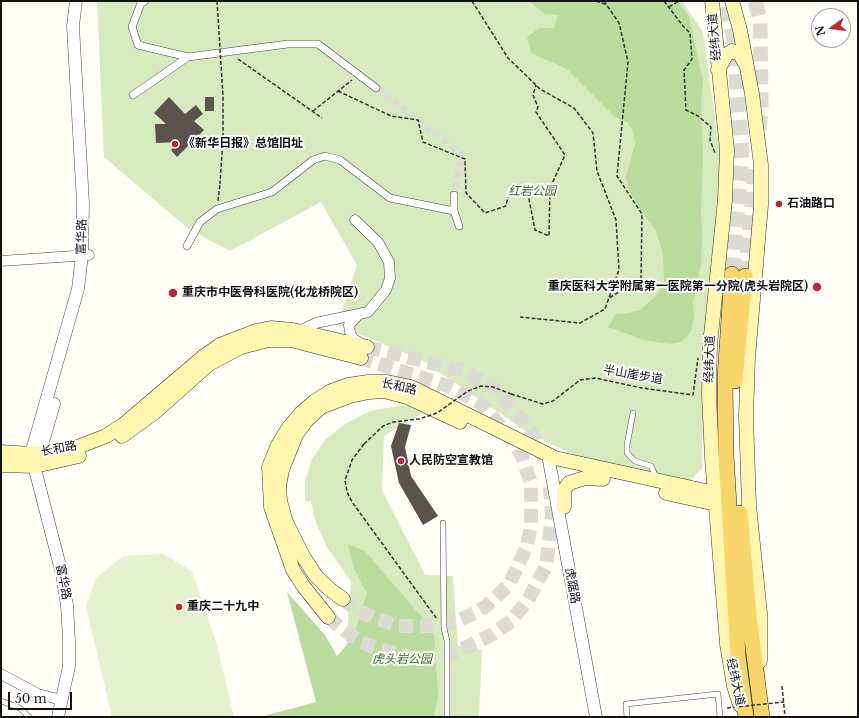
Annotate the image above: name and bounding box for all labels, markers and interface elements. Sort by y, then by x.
north arrow [811,8,851,48]
street label: 经纬大道 [706,12,724,62]
text: N [812,24,828,37]
place label: 《新华日报》总馆旧址 [183,137,303,151]
marker: 《新华日报》总馆旧址 [170,139,180,149]
park label: 红岩公园 [508,185,556,199]
place label: 石油路口 [787,197,835,211]
marker: 石油路口 [774,199,784,209]
street label: 富华路 [74,219,90,255]
place label: 重庆医科大学附属第一医院第一分院(虎头岩院区) [548,280,808,294]
marker: 重庆医科大学附属第一医院第一分院(虎头岩院区) [811,281,823,293]
place label: 重庆市中医骨科医院(化龙桥院区) [182,286,358,300]
marker: 重庆市中医骨科医院(化龙桥院区) [167,287,179,299]
street label: 经纬大道 [702,335,718,383]
street label: 半山崖步道 [602,363,664,387]
street label: 长和路 [380,376,418,398]
street label: 长和路 [40,439,78,459]
place label: 人民防空宣教馆 [409,454,493,468]
marker: 人民防空宣教馆 [396,456,406,466]
street label: 富华路 [52,563,74,601]
street label: 虎踞路 [562,567,582,605]
place label: 重庆二十九中 [187,600,259,614]
marker: 重庆二十九中 [174,602,184,612]
park label: 虎头岩公园 [372,653,432,667]
street label: 经纬大道 [723,657,747,707]
scale bar [10,684,74,710]
text: 50 m [15,691,47,706]

